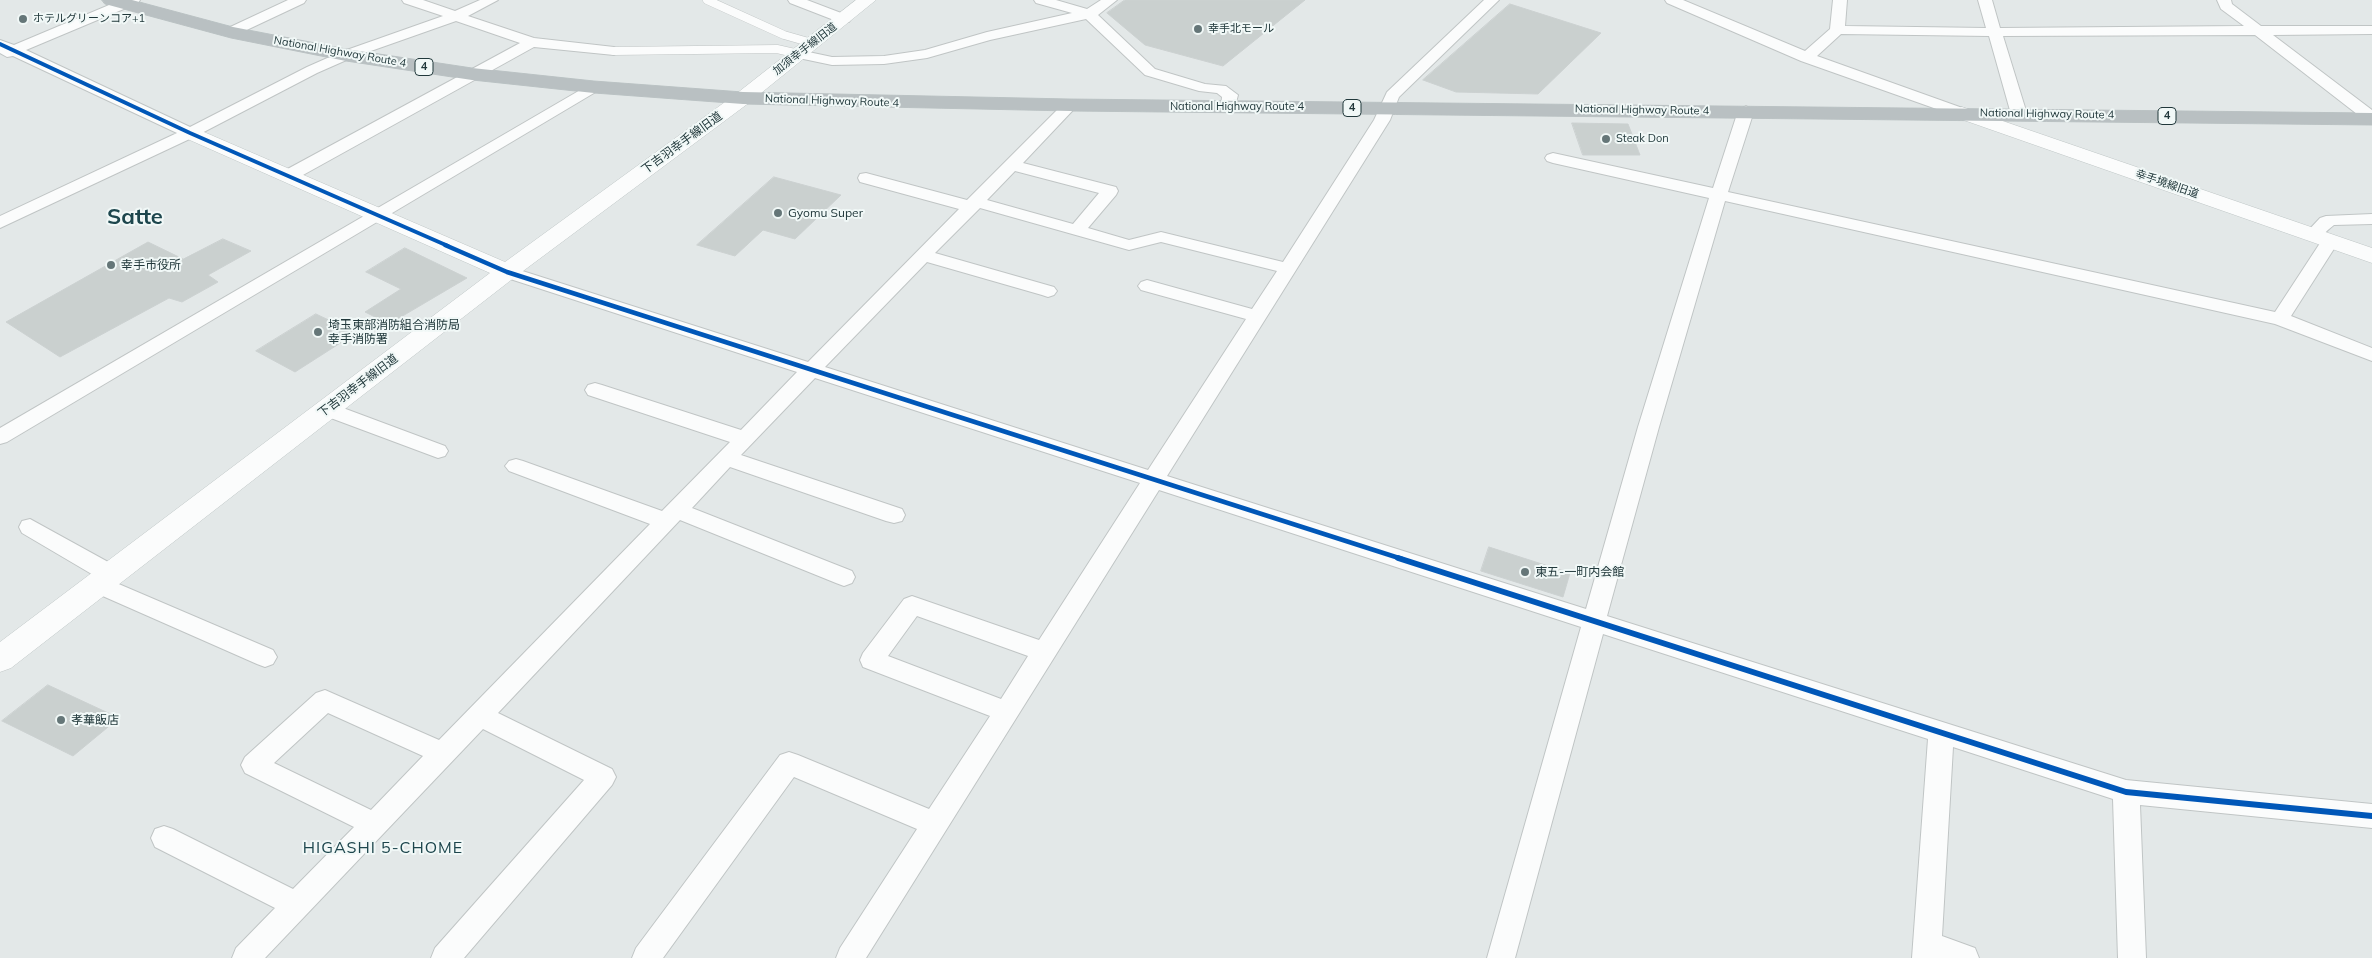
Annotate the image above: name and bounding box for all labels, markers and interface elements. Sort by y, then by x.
place label: ホテルグリーンコア+1 [33,12,145,26]
marker: ホテルグリーンコア+1 [17,13,29,25]
street label: 加須幸手線旧道 [771,20,839,78]
place label: 幸手北モール [1208,22,1274,36]
marker: 幸手北モール [1192,23,1204,35]
street label: National Highway Route 4 [273,34,407,70]
road number: 4 [415,58,433,76]
street label: National Highway Route 4 [765,92,899,110]
street label: National Highway Route 4 [1170,100,1304,114]
road number: 4 [1343,100,1361,116]
street label: National Highway Route 4 [1575,102,1709,118]
street label: National Highway Route 4 [1980,106,2114,122]
road number: 4 [2158,108,2176,124]
street label: 下吉羽幸手線旧道 [639,109,725,177]
place label: Steak Don [1616,132,1669,146]
marker: Steak Don [1600,133,1612,145]
street label: 幸手境線旧道 [2134,167,2200,201]
district label: Satte [107,204,163,230]
place label: Gyomu Super [788,206,863,220]
marker: Gyomu Super [772,207,784,219]
place label: 幸手市役所 [121,258,181,272]
marker: 幸手市役所 [105,259,117,271]
place label: 埼玉東部消防組合消防局 幸手消防署 [328,318,460,346]
marker: 埼玉東部消防組合消防局 幸手消防署 [312,326,324,338]
street label: 下吉羽幸手線旧道 [315,351,401,421]
place label: 東五-一町内会館 [1535,565,1624,579]
marker: 東五-一町内会館 [1519,566,1531,578]
place label: 孝華飯店 [71,713,119,727]
marker: 孝華飯店 [55,714,67,726]
district label: HIGASHI 5-CHOME [301,838,465,858]

